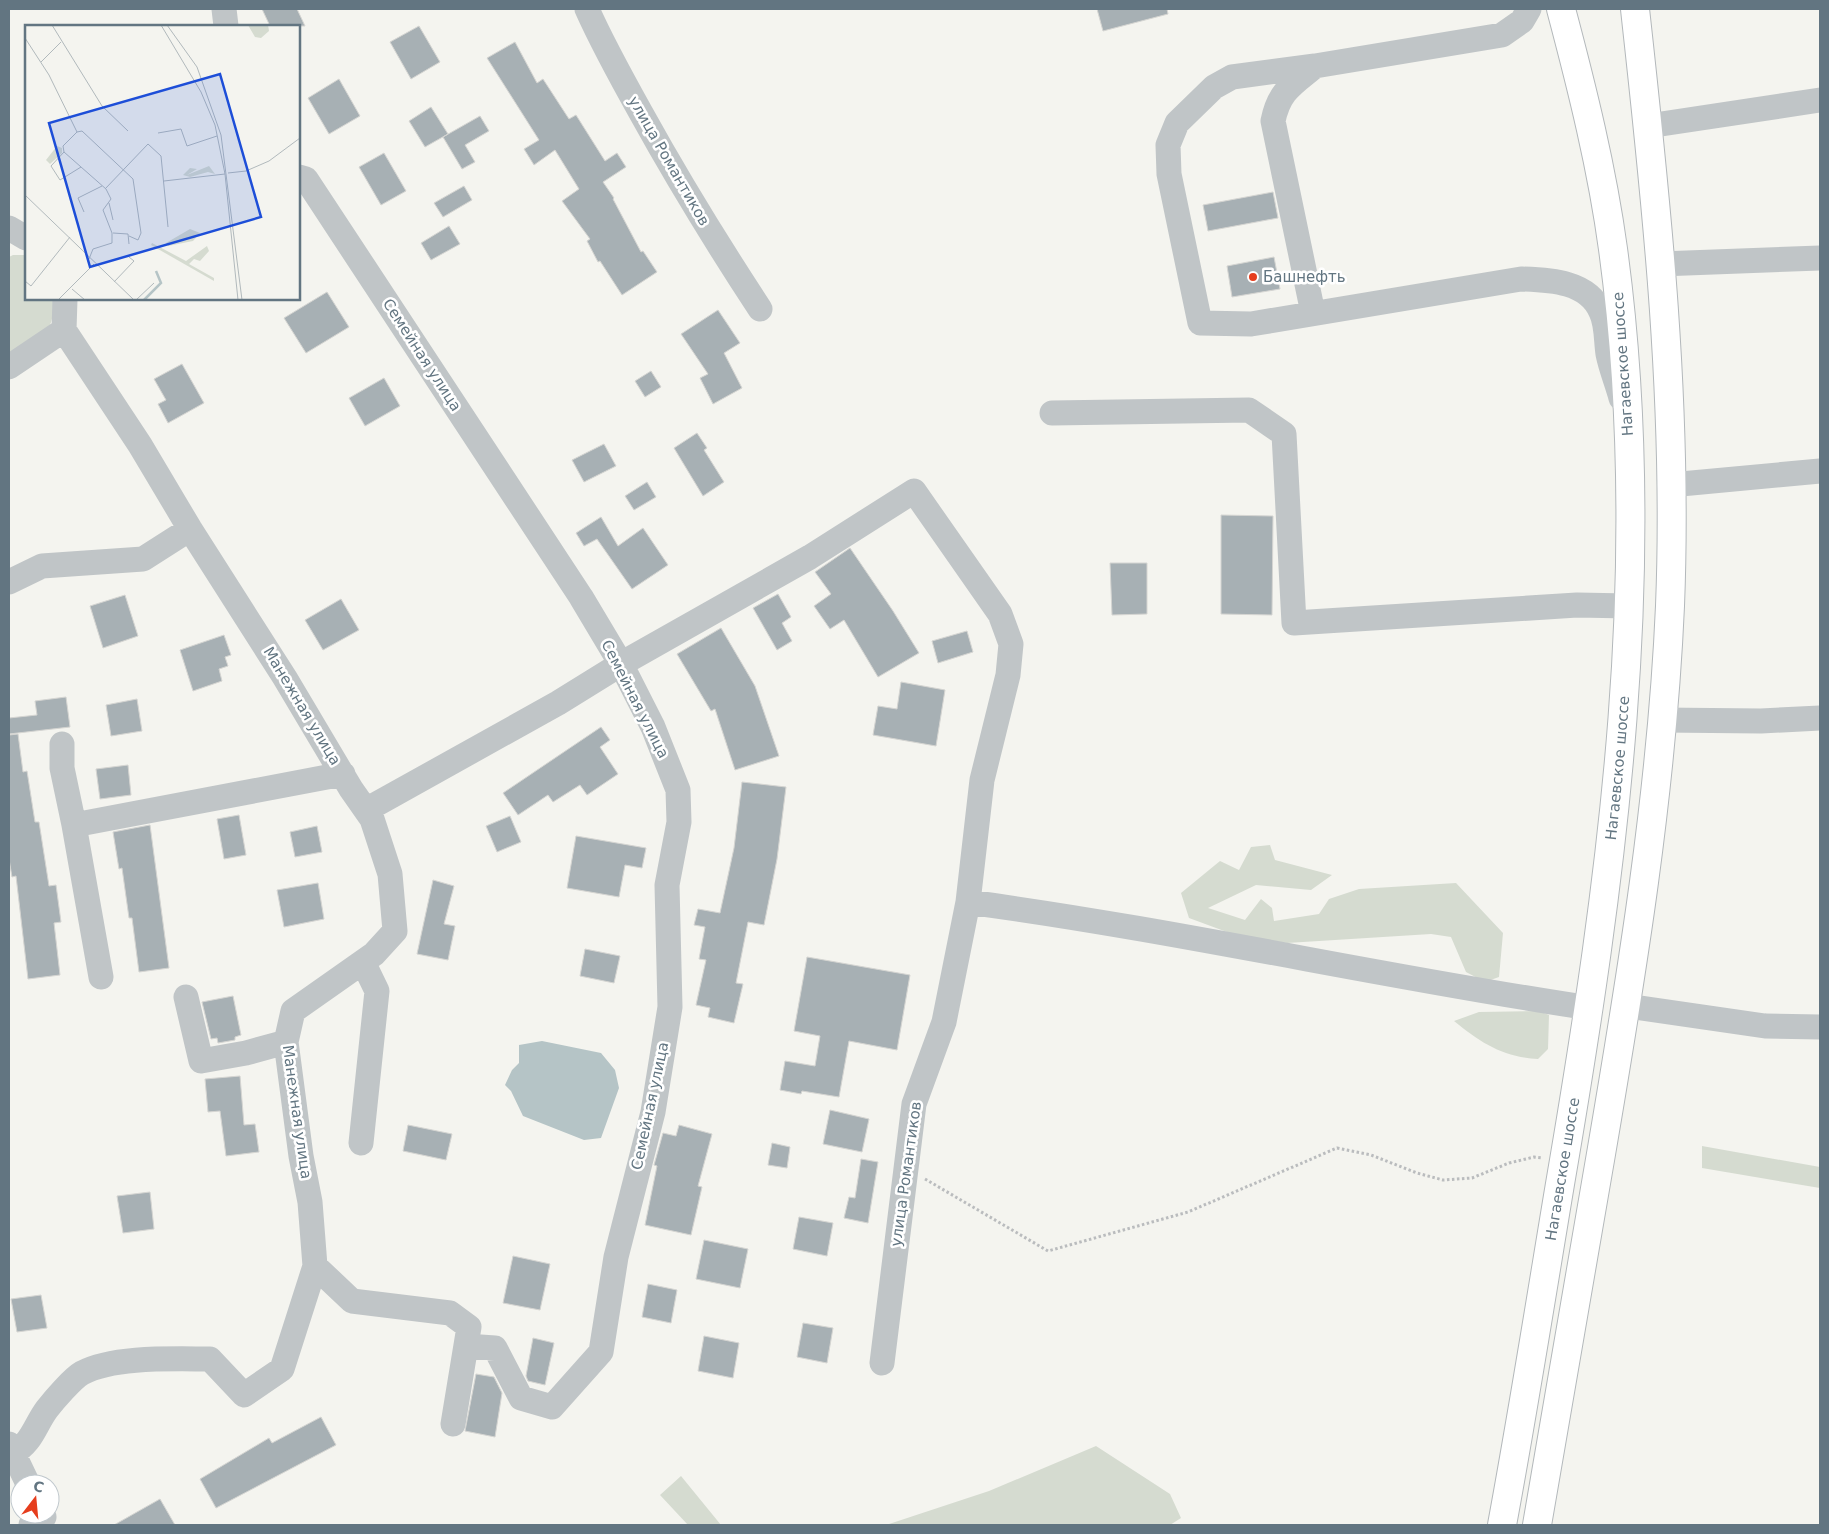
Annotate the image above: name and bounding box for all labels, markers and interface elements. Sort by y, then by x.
inset map [25,25,300,300]
street label: улица Романтиков [625,93,713,229]
place label: Башнефть [1263,268,1346,286]
marker: Башнефть [1247,271,1259,283]
street label: Нагаевское шоссе [1609,291,1637,437]
street label: Семейная улица [379,295,465,415]
street label: Семейная улица [597,637,673,761]
street label: Манежная улица [259,643,345,769]
street label: Нагаевское шоссе [1602,695,1633,841]
street label: Семейная улица [628,1040,672,1172]
street label: Манежная улица [279,1044,315,1180]
street label: Нагаевское шоссе [1542,1096,1583,1242]
street label: улица Романтиков [887,1100,925,1248]
north arrow [10,1474,60,1524]
text: С [31,1477,46,1496]

